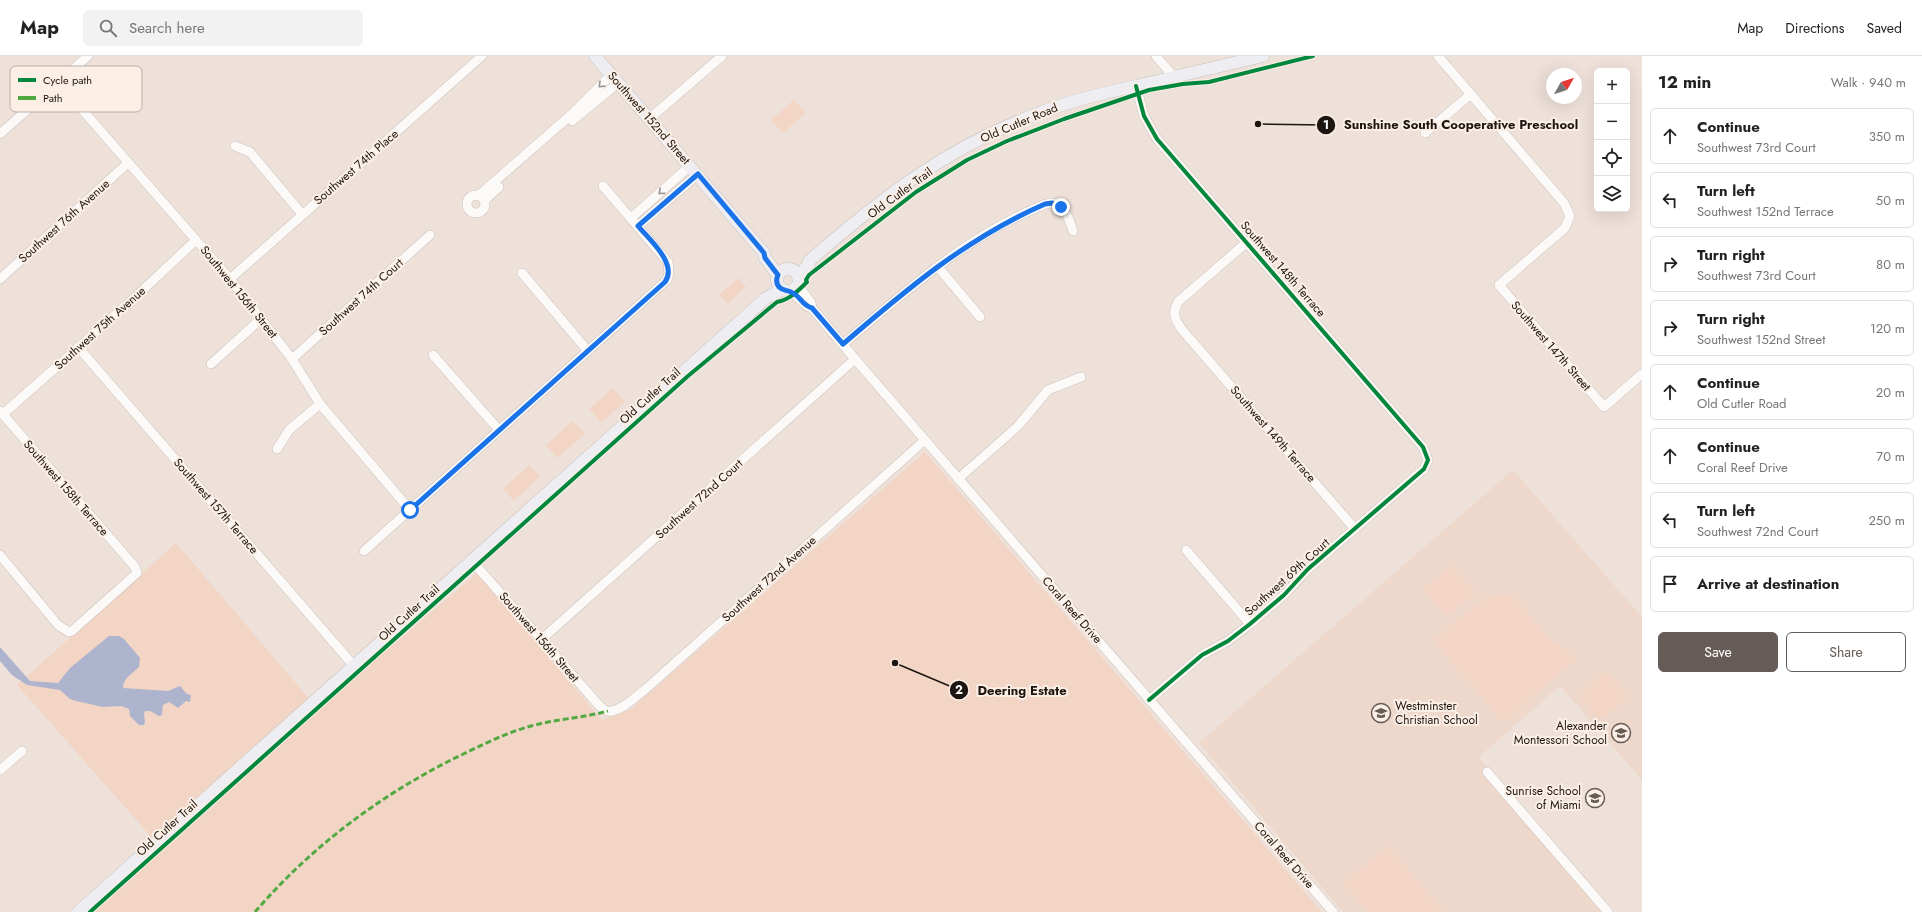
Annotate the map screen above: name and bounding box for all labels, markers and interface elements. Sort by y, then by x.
search box [83,10,363,46]
text: Map [20,14,59,41]
icon: search [97,17,119,39]
text: Search here [129,17,205,39]
text: Map [1737,18,1763,38]
text: Directions [1785,18,1845,38]
text: Saved [1867,18,1902,38]
legend [10,66,142,112]
street label: Southwest 152nd Street [603,67,695,169]
north arrow [1546,68,1582,104]
map controls [1594,68,1630,212]
button: + [1594,68,1630,104]
text: 12 min [1658,70,1711,94]
text: Cycle path [43,72,92,88]
text: Walk · 940 m [1831,73,1906,92]
one-way arrow [598,80,605,87]
text: Path [43,90,62,106]
street label: Old Cutler Road [977,99,1061,147]
button: − [1594,104,1630,140]
callout: Sunshine South Cooperative Preschool [1316,112,1587,137]
text: Sunshine South Cooperative Preschool [1344,115,1578,134]
text: 1 [1323,116,1329,134]
text: Continue [1697,116,1760,138]
street label: Southwest 74th Place [310,125,402,209]
icon: ahead [1659,125,1681,147]
text: 350 m [1869,127,1905,146]
text: Southwest 73rd Court [1697,138,1816,157]
button: locate [1594,140,1630,176]
street label: Old Cutler Trail [864,163,936,223]
street label: Southwest 76th Avenue [14,175,114,267]
button: layers [1594,176,1630,212]
text: Turn left [1697,180,1755,202]
one-way arrow [658,187,666,194]
icon: left [1659,189,1681,211]
text: 50 m [1876,191,1905,210]
route end [1052,198,1070,216]
text: Southwest 152nd Terrace [1697,202,1834,221]
street label: Southwest 148th Terrace [1236,217,1330,321]
street label: Southwest 156th Street [196,242,282,342]
text: Turn right [1697,244,1765,266]
icon: right [1659,253,1681,275]
street label: Southwest 74th Court [315,254,407,340]
text: 80 m [1876,255,1905,274]
text: Southwest 73rd Court [1697,266,1816,285]
street label: Southwest 75th Avenue [50,282,150,374]
street label: Southwest 147th Street [1507,297,1595,395]
text: Turn right [1697,308,1765,330]
icon: right [1659,317,1681,339]
text: 120 m [1870,319,1905,338]
text: Southwest 152nd Street [1697,330,1825,349]
street label: Old Cutler Trail [615,364,685,428]
text: Continue [1697,372,1760,394]
icon: ahead [1659,381,1681,403]
street label: Southwest 149th Terrace [1226,382,1320,486]
text: 20 m [1876,383,1905,402]
text: Old Cutler Road [1697,394,1787,413]
street label: Southwest 158th Terrace [19,436,113,540]
text: Continue [1697,436,1760,458]
icon: ahead [1659,445,1681,467]
text: 70 m [1876,447,1905,466]
street label: Southwest 157th Terrace [169,454,263,558]
street label: Southwest 72nd Court [651,455,747,543]
text: Coral Reef Drive [1697,458,1788,477]
text: Turn left [1697,500,1755,522]
route start [401,501,419,519]
icon: left [1659,509,1681,531]
text: 250 m [1868,511,1905,530]
text: Southwest 72nd Court [1697,522,1818,541]
street label: Southwest 72nd Avenue [718,532,820,626]
street label: Southwest 69th Court [1241,534,1333,620]
street label: Coral Reef Drive [1038,572,1106,648]
icon: arrive [1659,573,1681,595]
text: Arrive at destination [1697,573,1839,595]
street label: Old Cutler Trail [374,581,444,645]
street label: Southwest 156th Street [495,588,583,686]
button: Save [1658,632,1778,672]
button: Share [1786,632,1906,672]
callout: Deering Estate [949,678,1074,703]
text: 2 [955,681,963,699]
text: Deering Estate [977,681,1067,700]
place label: Westminster Christian School [1395,697,1478,729]
school or university icon: Westminster Christian School [1370,702,1392,724]
place label: Alexander Montessori School [1514,717,1608,749]
school or university icon: Alexander Montessori School [1610,722,1632,744]
place label: Sunrise School of Miami [1505,782,1581,814]
school or university icon: Sunrise School of Miami [1584,787,1606,809]
street label: Old Cutler Trail [132,796,202,860]
street label: Coral Reef Drive [1250,817,1318,893]

